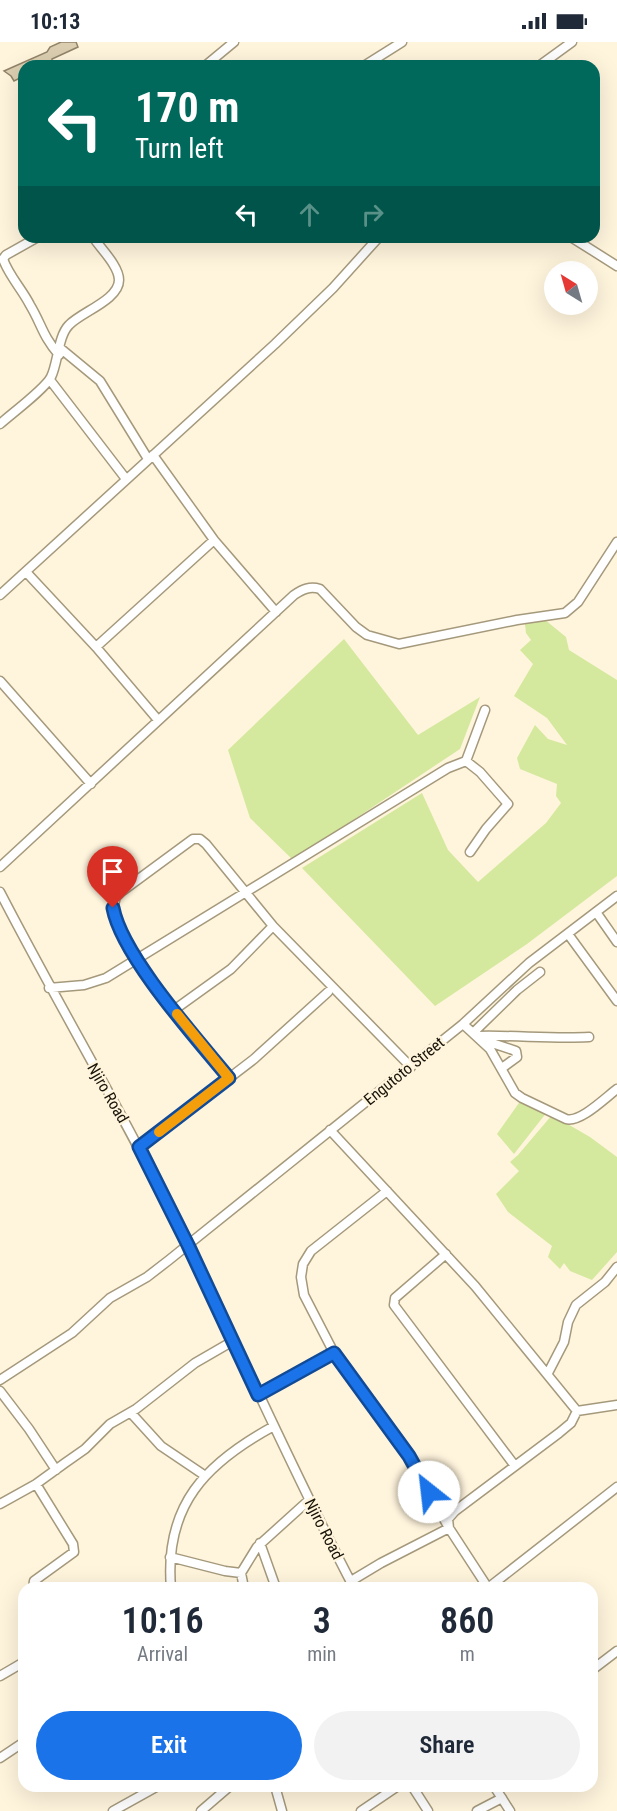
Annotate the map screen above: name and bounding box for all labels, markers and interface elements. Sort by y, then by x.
text: 10:13 [30,9,81,34]
text: 170 m [135,83,240,132]
icon: left [36,84,114,162]
text: Turn left [135,133,224,165]
icon: left [230,198,263,231]
icon: ahead [293,198,326,231]
icon: right [356,198,389,231]
north arrow [544,261,598,315]
map controls [544,261,598,315]
pin [87,846,138,908]
icon: arrive [96,855,129,888]
street label: Engutoto Street [360,1033,448,1109]
street label: Njiro Road [83,1060,133,1126]
position arrow [397,1460,461,1524]
street label: Njiro Road [301,1495,347,1563]
text: 10:16 [122,1600,204,1642]
text: 3 [313,1600,331,1642]
text: 860 [440,1600,494,1642]
text: Arrival [137,1642,188,1666]
text: min [307,1642,336,1666]
text: m [460,1642,475,1666]
button: Exit [36,1711,302,1780]
button: Share [314,1711,580,1780]

